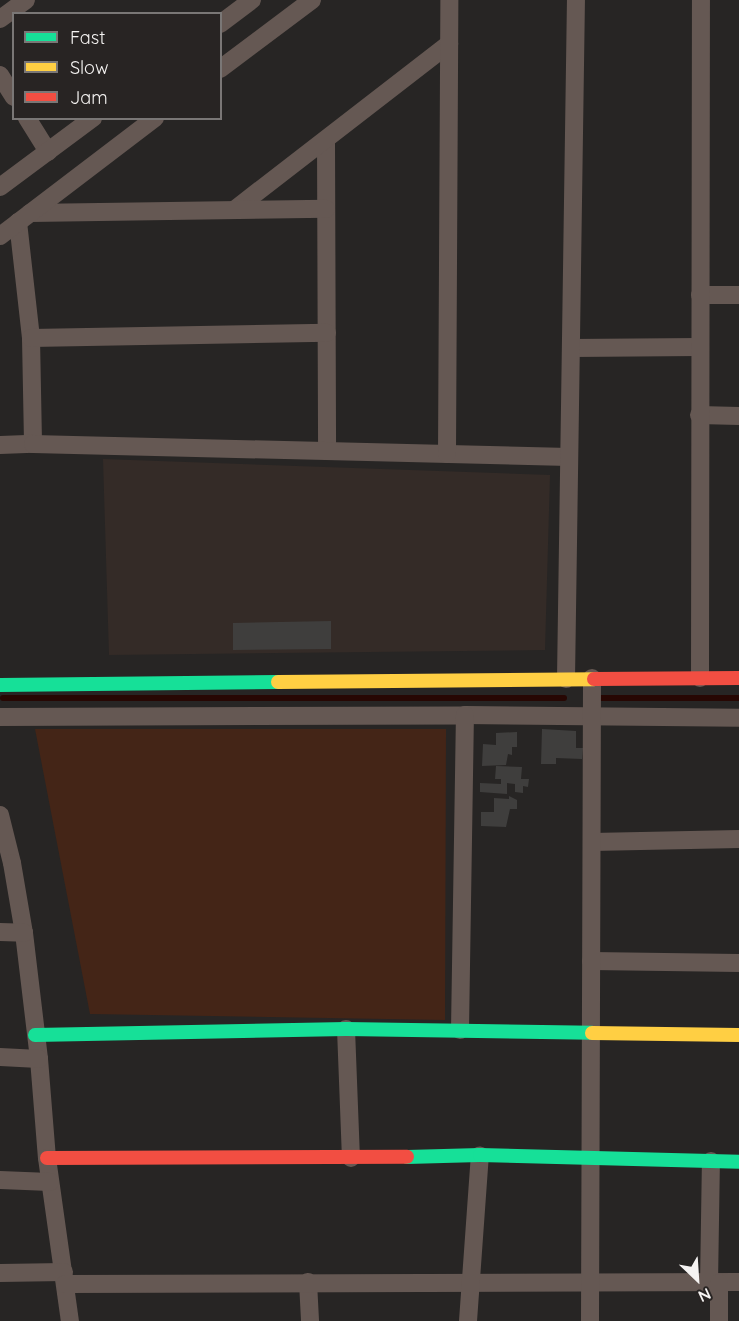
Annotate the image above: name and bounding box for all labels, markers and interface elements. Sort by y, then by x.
legend [12,12,222,120]
text: Fast [70,26,105,49]
text: Slow [70,56,108,79]
text: Jam [70,86,108,109]
north arrow [667,1249,727,1309]
text: N [695,1284,714,1307]

